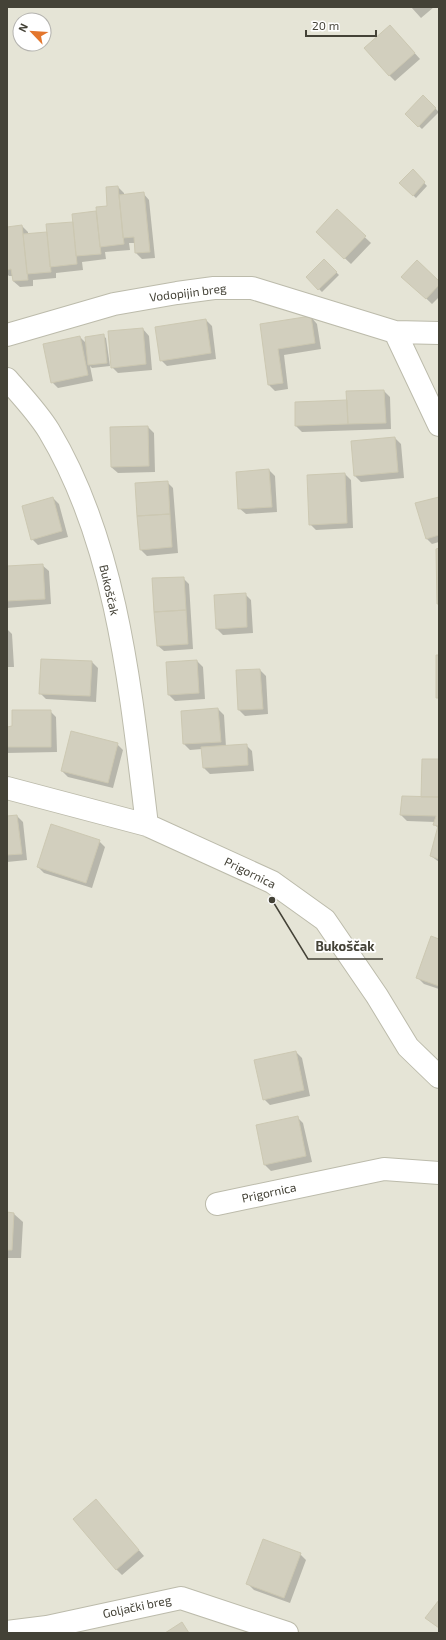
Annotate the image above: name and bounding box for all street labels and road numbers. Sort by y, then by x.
street label: Vodopijin breg [149,280,228,305]
street label: Bukoščak [97,563,123,617]
street label: Prigornica [222,854,278,891]
street label: Prigornica [240,1179,297,1205]
street label: Goljački breg [101,1592,173,1621]

